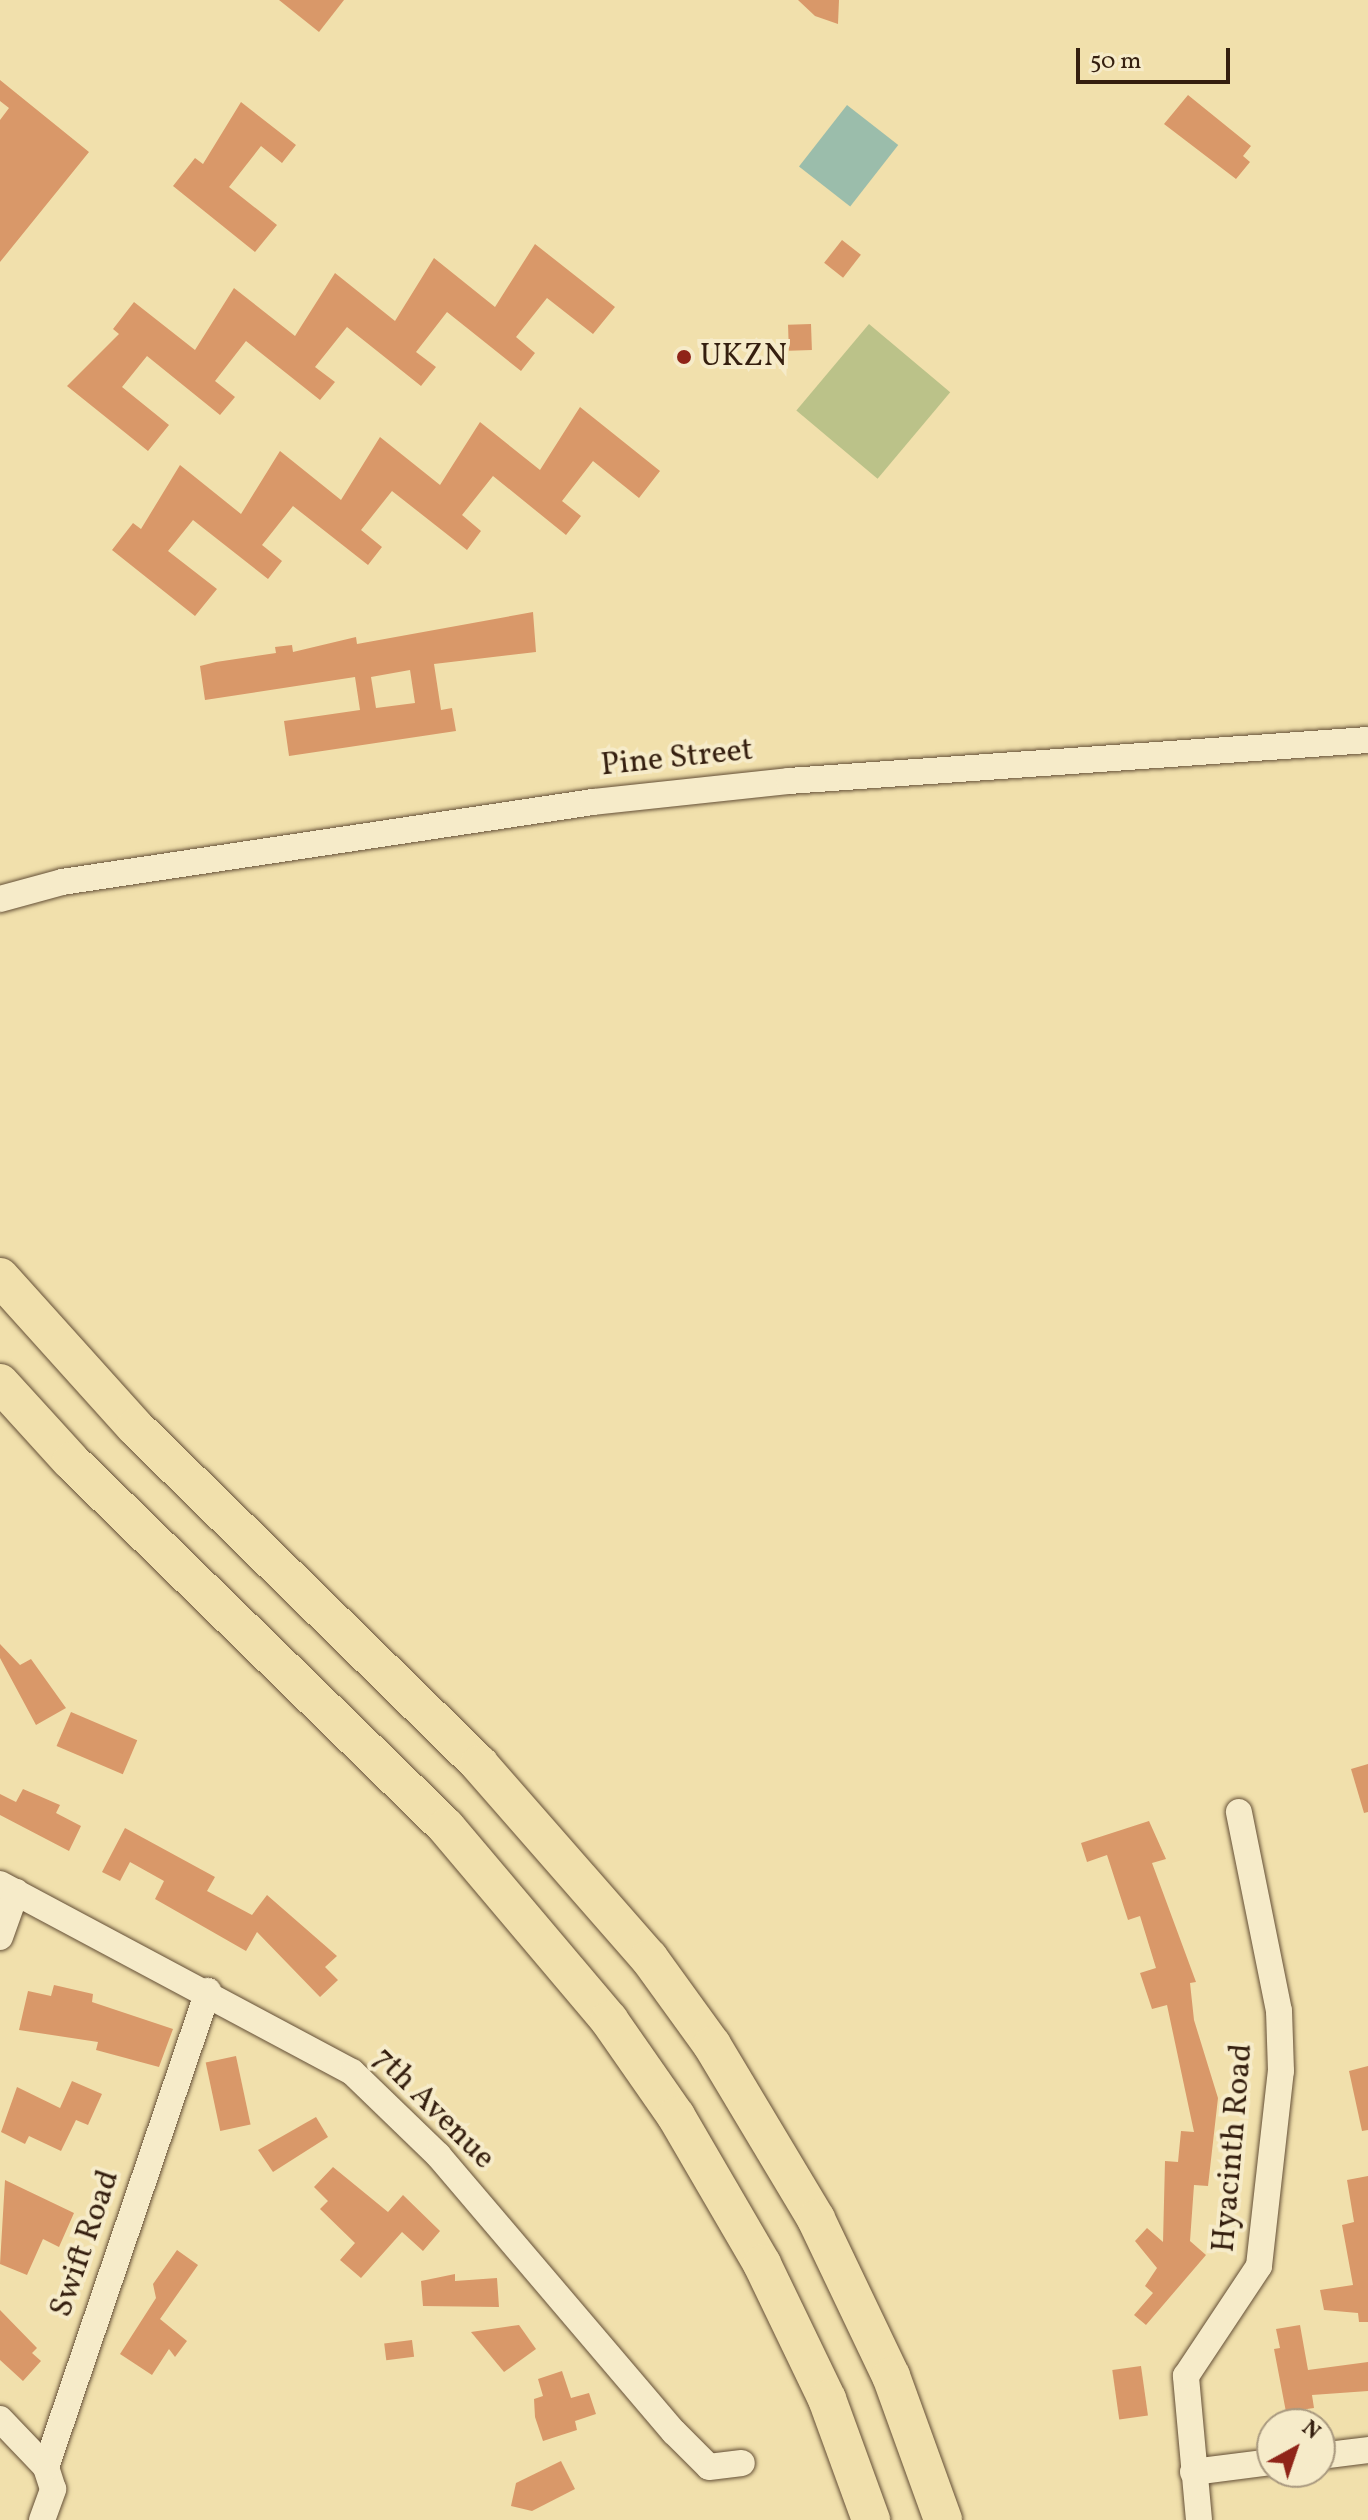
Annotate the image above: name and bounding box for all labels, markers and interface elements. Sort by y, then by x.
scale bar [1080,32,1234,82]
text: 50 m [1090,45,1142,79]
place label: UKZN [700,338,787,376]
marker: UKZN [675,348,693,366]
street label: Pine Street [599,732,755,786]
street label: 7th Avenue [364,2040,502,2178]
street label: Hyacinth Road [1206,2042,1262,2254]
street label: Swift Road [43,2166,129,2322]
north arrow [1256,2408,1336,2488]
text: N [1294,2414,1327,2448]

